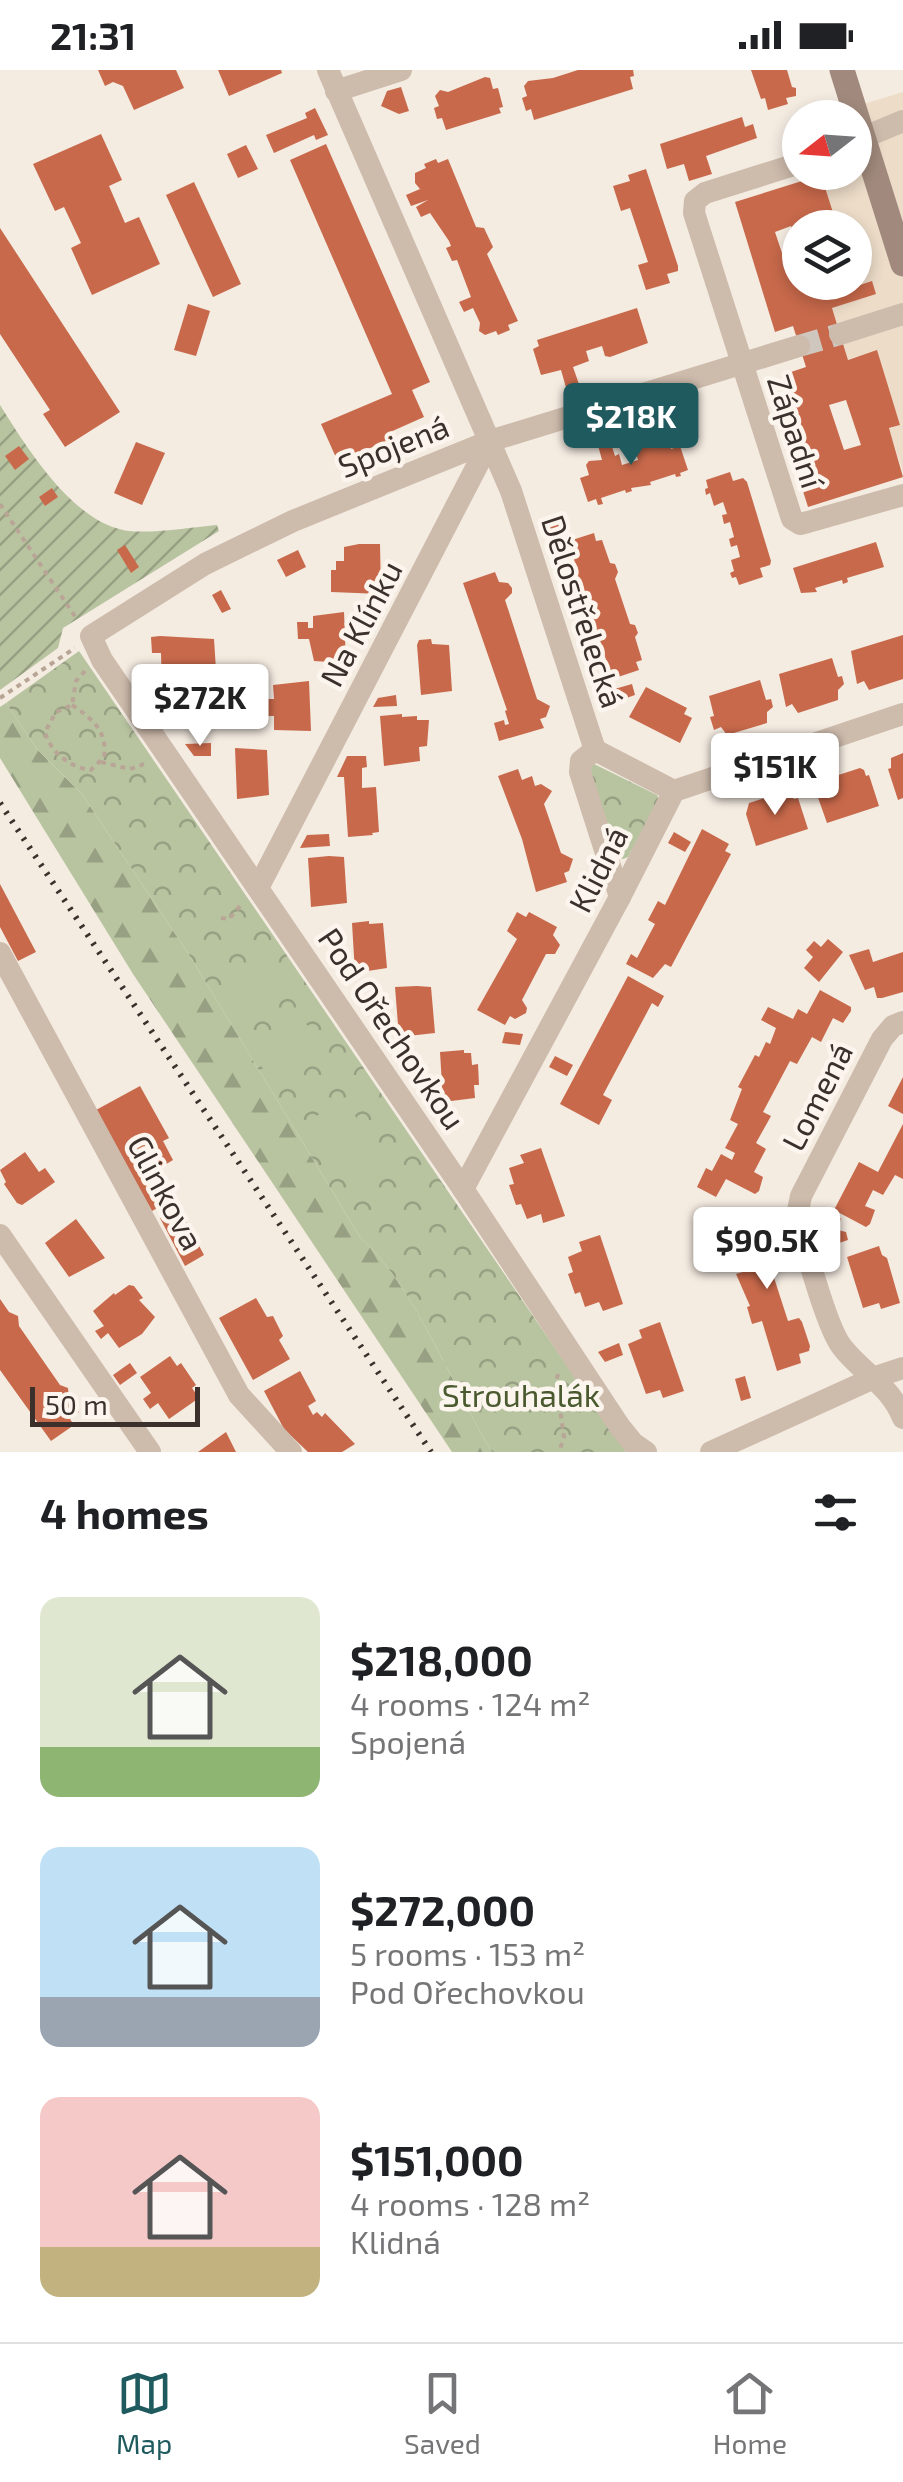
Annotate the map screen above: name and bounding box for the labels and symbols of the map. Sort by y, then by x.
north arrow [782,100,872,190]
street label: Západní [761,370,833,493]
pin: $218K [561,383,701,468]
street label: Spojená [332,406,454,485]
street label: Dělostřelecká [535,510,633,712]
street label: Na Klínku [311,554,409,692]
pin: $272K [130,664,270,749]
pin: $151K [705,733,845,818]
street label: Klidná [559,820,635,918]
street label: Pod Ořechovkou [312,920,474,1136]
street label: Lomená [773,1036,859,1156]
street label: Glinkova [121,1128,213,1256]
pin: $90.5K [686,1207,848,1292]
park label: Strouhalák [442,1375,600,1413]
scale bar [30,1382,200,1426]

